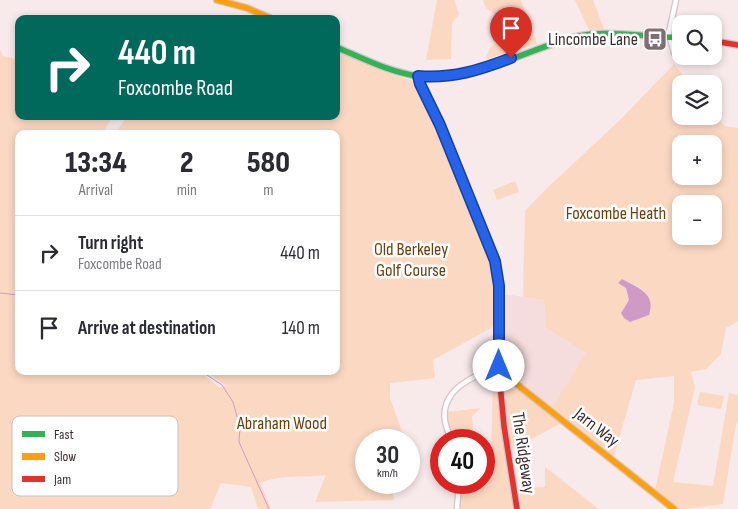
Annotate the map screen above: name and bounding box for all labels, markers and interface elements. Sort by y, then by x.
pin [490,7,532,58]
icon: arrive [497,14,525,42]
map controls [672,15,722,245]
button: search [672,15,722,65]
bus stop icon: Lincombe Lane [642,26,668,52]
place label: Lincombe Lane [548,29,638,50]
text: 440 m [118,32,196,75]
icon: right [35,35,100,100]
text: Foxcombe Road [118,75,233,102]
button: layers [672,75,722,125]
button: + [672,135,722,185]
text: 13:34 [65,145,127,181]
text: 2 [180,145,194,181]
text: 580 [247,145,290,181]
text: Arrival [79,181,113,200]
text: min [177,181,197,200]
text: m [263,181,274,200]
button: − [672,195,722,245]
park label: Foxcombe Heath [566,203,666,224]
text: Turn right [78,232,143,255]
icon: right [35,239,63,267]
park label: Old Berkeley Golf Course [374,239,448,281]
text: 440 m [280,242,320,265]
text: Foxcombe Road [78,255,162,274]
icon: arrive [35,314,63,342]
text: Arrive at destination [78,317,216,340]
text: 140 m [282,317,320,340]
position arrow [472,339,524,391]
street label: Jarn Way [569,403,623,452]
street label: The Ridgeway [507,411,540,495]
park label: Abraham Wood [236,413,327,434]
legend [12,416,178,496]
text: Fast [54,426,74,443]
speed limit sign: 40 [430,429,495,494]
text: 30 [376,440,399,471]
text: Slow [54,448,76,465]
text: km/h [377,466,398,481]
text: Jam [53,471,71,488]

